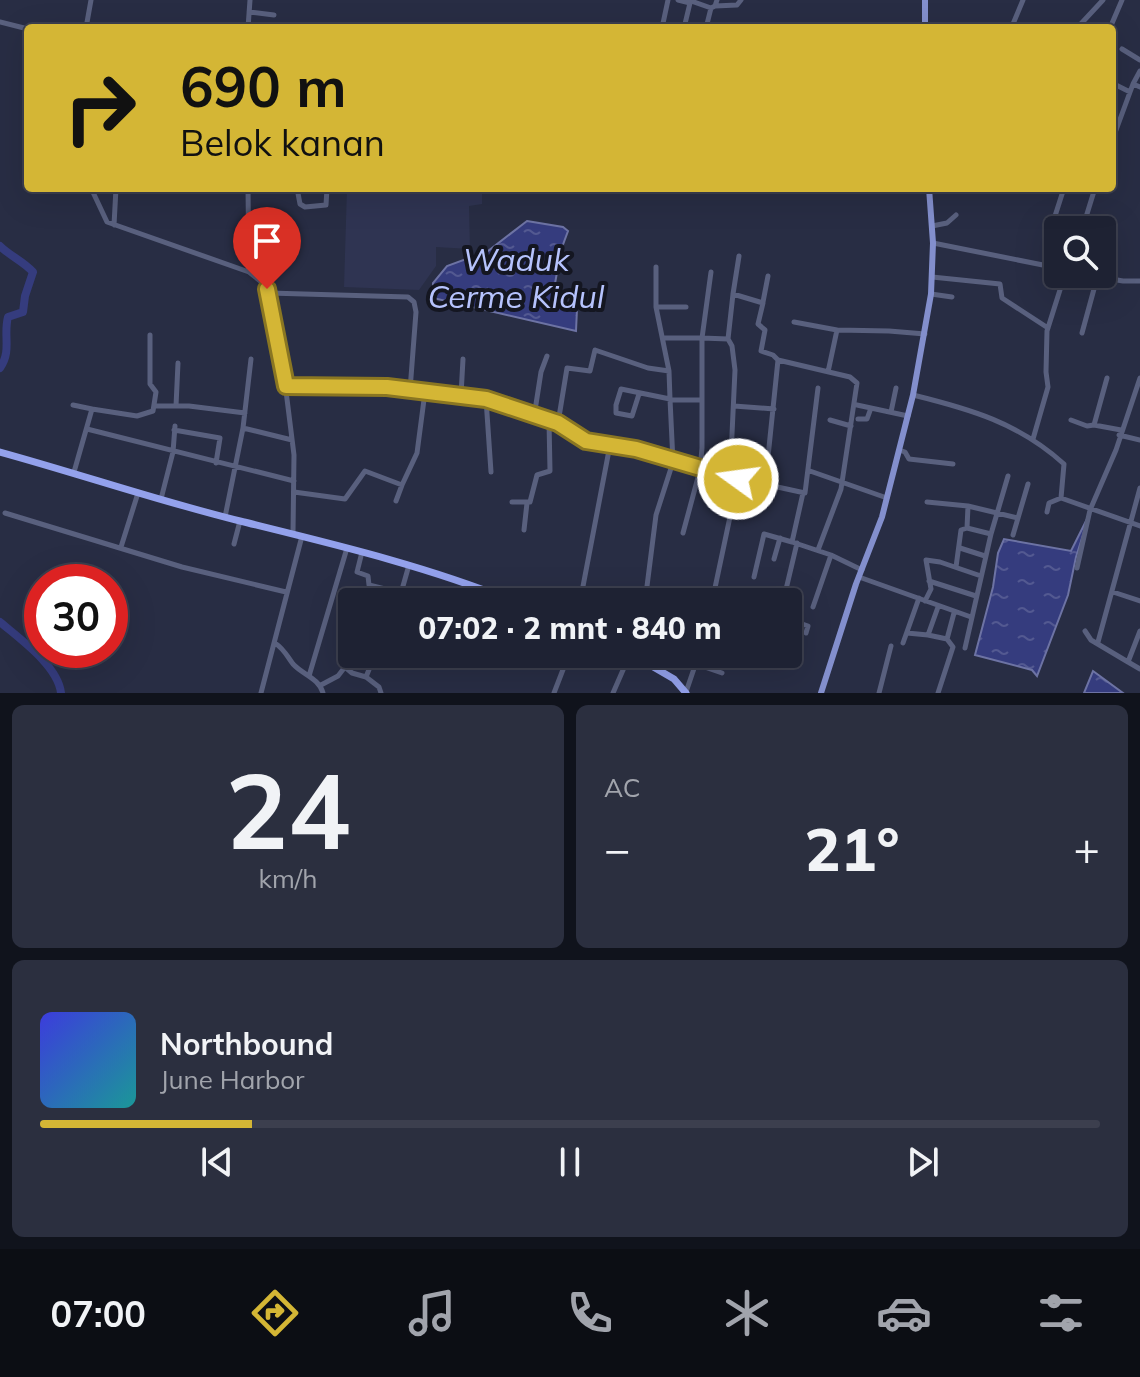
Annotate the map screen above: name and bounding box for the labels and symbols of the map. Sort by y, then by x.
pin [233,207,301,289]
water label: Waduk Cerme Kidul [428,239,605,316]
position arrow [696,437,780,521]
speed limit sign: 30 [24,564,128,668]

